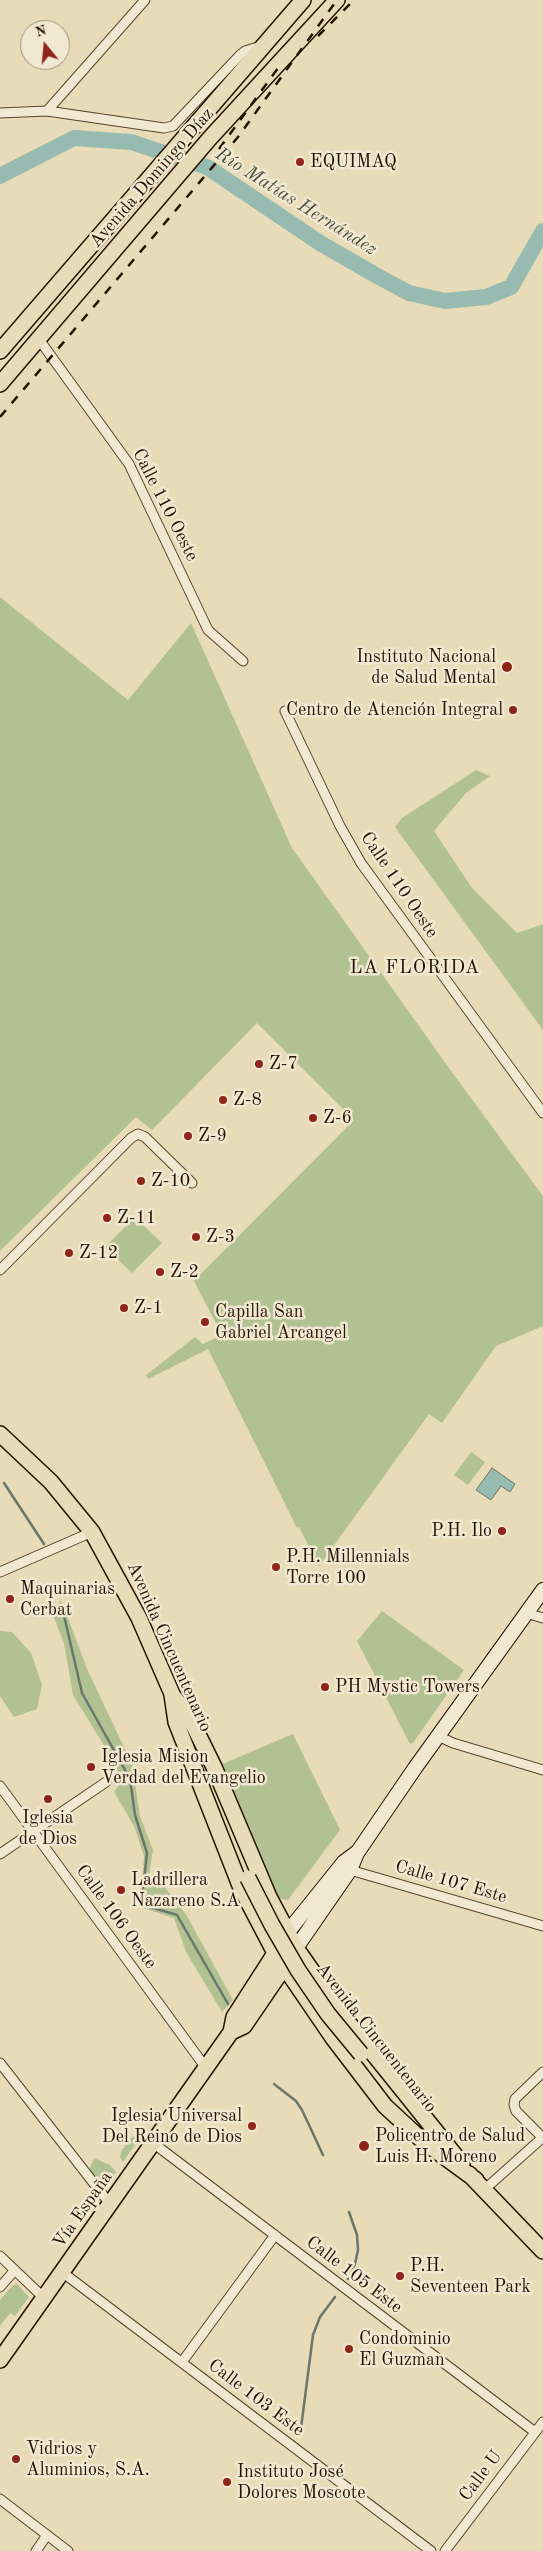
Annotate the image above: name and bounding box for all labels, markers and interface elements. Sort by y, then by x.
north arrow [20,20,70,70]
text: N [34,23,48,40]
street label: Avenida Domingo Díaz [85,103,219,253]
water label: Río Matías Hernández [211,143,381,261]
place label: EQUIMAQ [310,151,397,173]
marker: EQUIMAQ [294,156,306,168]
street label: Calle 110 Oeste [127,445,203,565]
place label: Instituto Nacional de Salud Mental [356,646,496,689]
marker: Instituto Nacional de Salud Mental [500,660,514,674]
place label: Centro de Atención Integral [286,699,503,721]
marker: Centro de Atención Integral [507,704,519,716]
street label: Calle 110 Oeste [355,828,443,942]
district label: LA FLORIDA [348,957,482,979]
place label: Z-7 [269,1053,298,1075]
marker: Z-7 [253,1058,265,1070]
place label: Z-8 [233,1089,262,1111]
marker: Z-8 [217,1094,229,1106]
place label: Z-6 [323,1107,352,1129]
marker: Z-6 [307,1112,319,1124]
place label: Z-9 [198,1125,227,1147]
marker: Z-9 [182,1130,194,1142]
place label: Z-10 [151,1170,190,1192]
marker: Z-10 [135,1175,147,1187]
place label: Z-11 [117,1207,156,1229]
marker: Z-11 [101,1212,113,1224]
place label: Z-3 [206,1226,235,1248]
marker: Z-3 [190,1231,202,1243]
place label: Z-12 [79,1242,118,1264]
marker: Z-12 [63,1247,75,1259]
place label: Z-2 [170,1261,199,1283]
marker: Z-2 [154,1266,166,1278]
place label: Z-1 [134,1297,163,1319]
place label: Capilla San Gabriel Arcangel [215,1301,347,1344]
marker: Z-1 [118,1302,130,1314]
marker: Capilla San Gabriel Arcangel [199,1316,211,1328]
place label: P.H. Ilo [431,1520,492,1542]
marker: P.H. Ilo [496,1525,508,1537]
place label: P.H. Millennials Torre 100 [286,1546,410,1588]
street label: Avenida Cincuentenario [122,1559,216,1735]
marker: P.H. Millennials Torre 100 [270,1561,282,1573]
place label: Maquinarias Cerbat [20,1578,115,1620]
marker: Maquinarias Cerbat [4,1593,16,1605]
place label: PH Mystic Towers [335,1676,480,1698]
marker: PH Mystic Towers [319,1681,331,1693]
place label: Iglesia Mision Verdad del Evangelio [101,1746,266,1788]
marker: Iglesia Mision Verdad del Evangelio [85,1761,97,1773]
marker: Iglesia de Dios [42,1793,54,1805]
place label: Iglesia de Dios [19,1807,77,1850]
street label: Calle 107 Este [393,1856,509,1908]
street label: Calle 106 Oeste [71,1861,161,1973]
place label: Ladrillera Nazareno S.A [131,1869,240,1912]
marker: Ladrillera Nazareno S.A [115,1884,127,1896]
street label: Avenida Cincuentenario [311,1959,441,2117]
place label: Iglesia Universal Del Reino de Dios [102,2105,242,2148]
marker: Iglesia Universal Del Reino de Dios [246,2120,258,2132]
place label: Policentro de Salud Luis H. Moreno [375,2125,525,2168]
marker: Policentro de Salud Luis H. Moreno [357,2139,371,2153]
street label: Vía España [49,2167,117,2253]
street label: Calle 105 Este [302,2232,406,2318]
place label: P.H. Seventeen Park [410,2255,531,2298]
marker: P.H. Seventeen Park [394,2270,406,2282]
place label: Condominio El Guzman [359,2328,451,2370]
marker: Condominio El Guzman [343,2343,355,2355]
street label: Calle 103 Este [204,2355,308,2441]
place label: Vidrios y Aluminios, S.A. [26,2438,150,2480]
street label: Calle U [455,2446,507,2506]
marker: Vidrios y Aluminios, S.A. [10,2453,22,2465]
place label: Instituto José Dolores Moscote [237,2461,365,2504]
marker: Instituto José Dolores Moscote [221,2476,233,2488]

